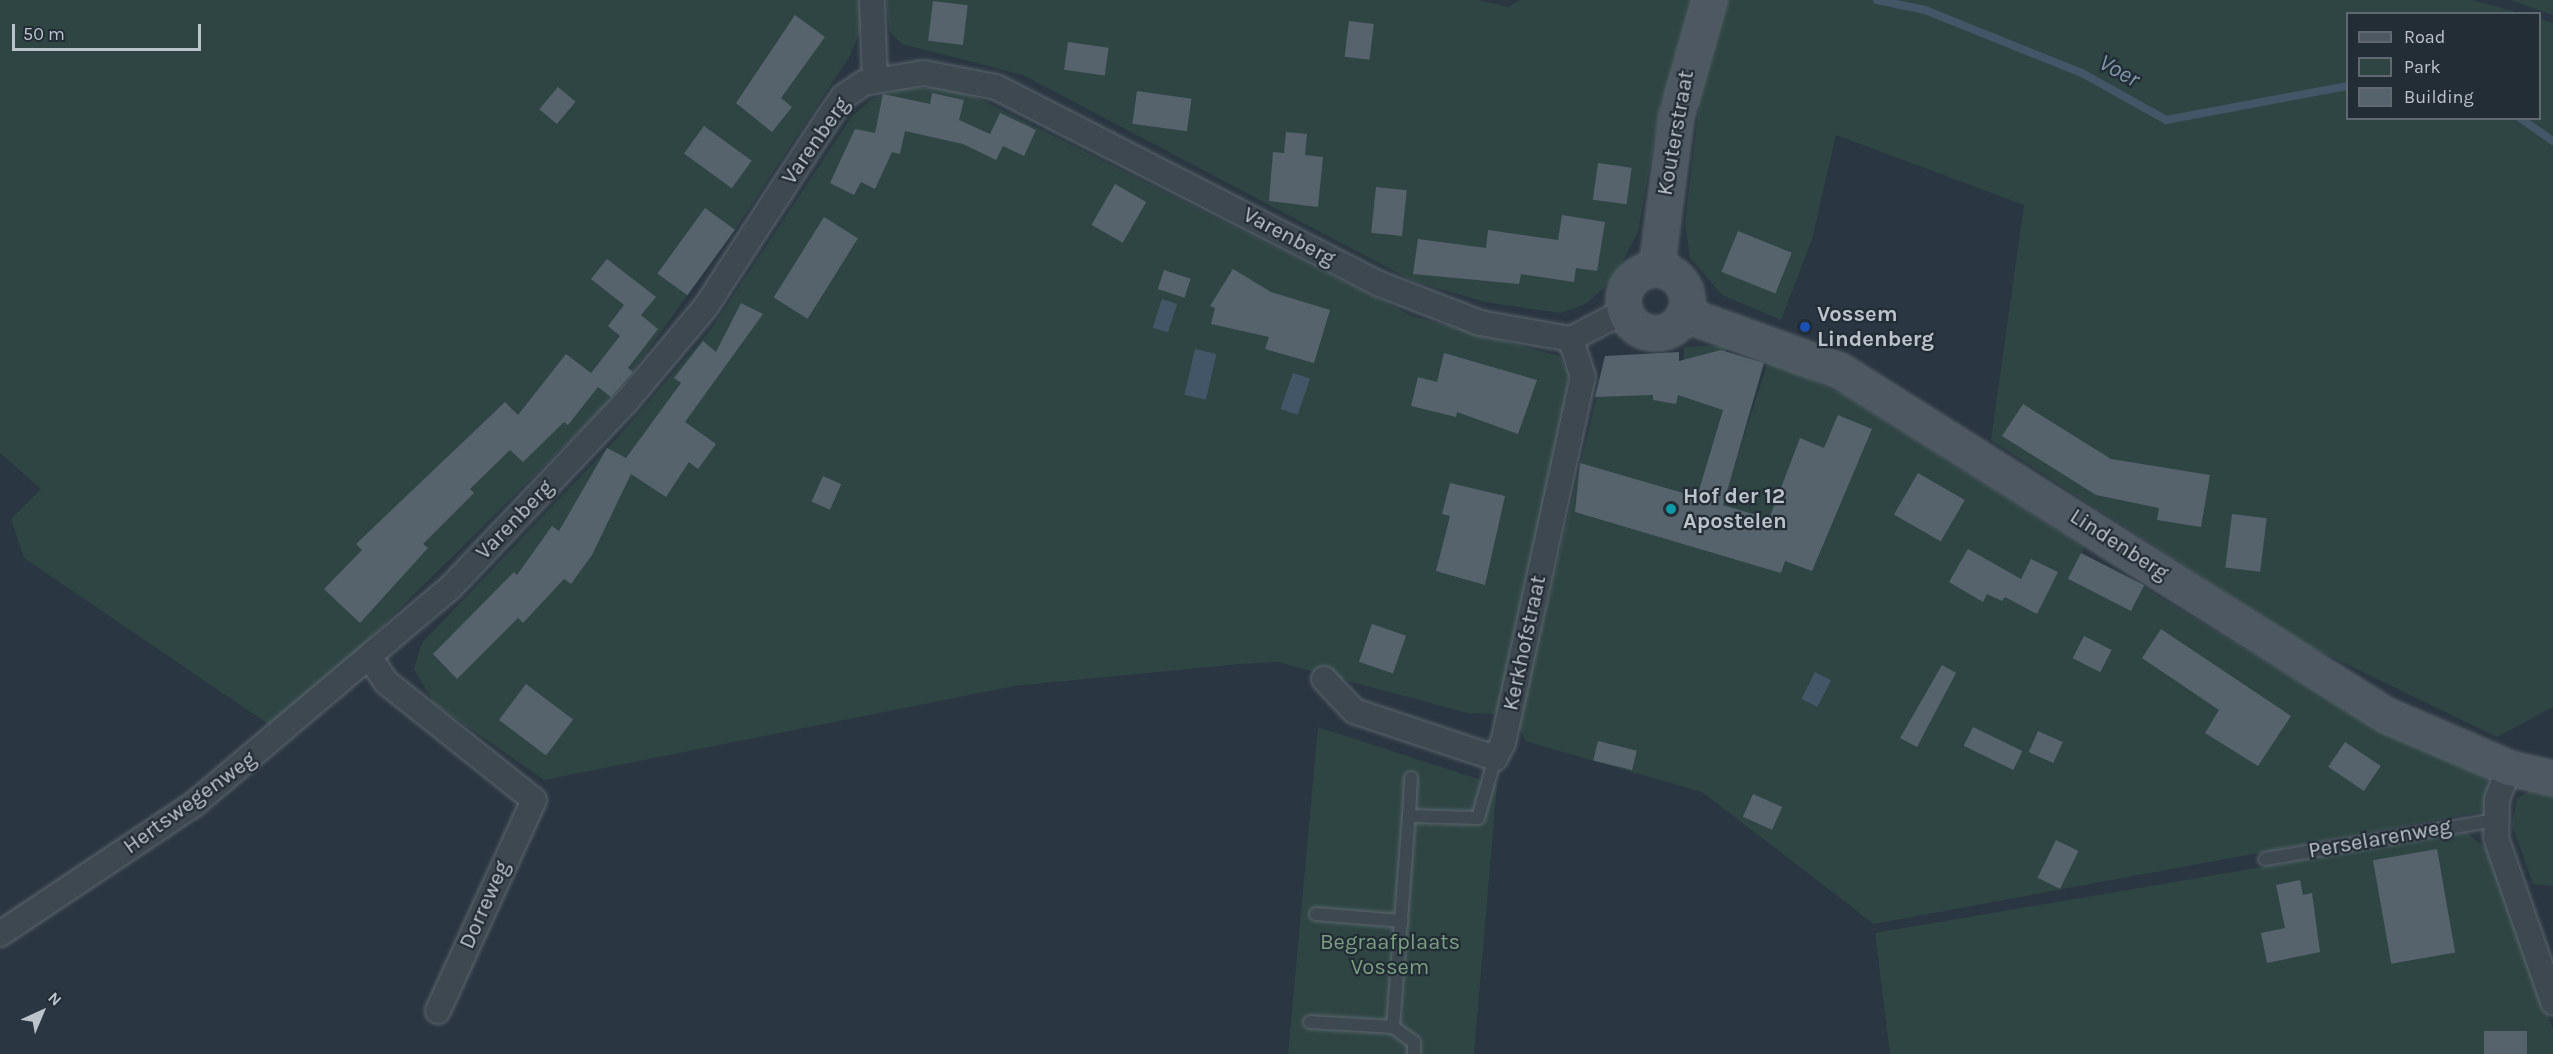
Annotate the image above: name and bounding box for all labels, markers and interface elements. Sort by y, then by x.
scale bar [15,12,204,50]
legend [2346,12,2541,120]
text: 50 m [23,23,65,45]
text: Road [2404,26,2445,48]
water label: Voer [2093,48,2145,94]
text: Park [2404,56,2441,78]
street label: Kouterstraat [1652,68,1700,198]
text: Building [2404,86,2474,108]
street label: Varenberg [776,92,856,190]
street label: Varenberg [1238,202,1340,272]
place label: Vossem Lindenberg [1817,301,1934,352]
marker: Vossem Lindenberg [1798,320,1812,334]
street label: Varenberg [471,475,559,565]
place label: Hof der 12 Apostelen [1683,483,1787,534]
marker: Hof der 12 Apostelen [1664,502,1678,516]
street label: Lindenberg [2065,503,2173,587]
street label: Kerkhofstraat [1498,573,1552,713]
street label: Hertswegenweg [118,746,262,860]
street label: Perselarenweg [2306,813,2454,865]
street label: Dorreweg [454,857,516,953]
park label: Begraafplaats Vossem [1320,929,1460,980]
north arrow [12,982,72,1042]
text: N [44,988,66,1010]

